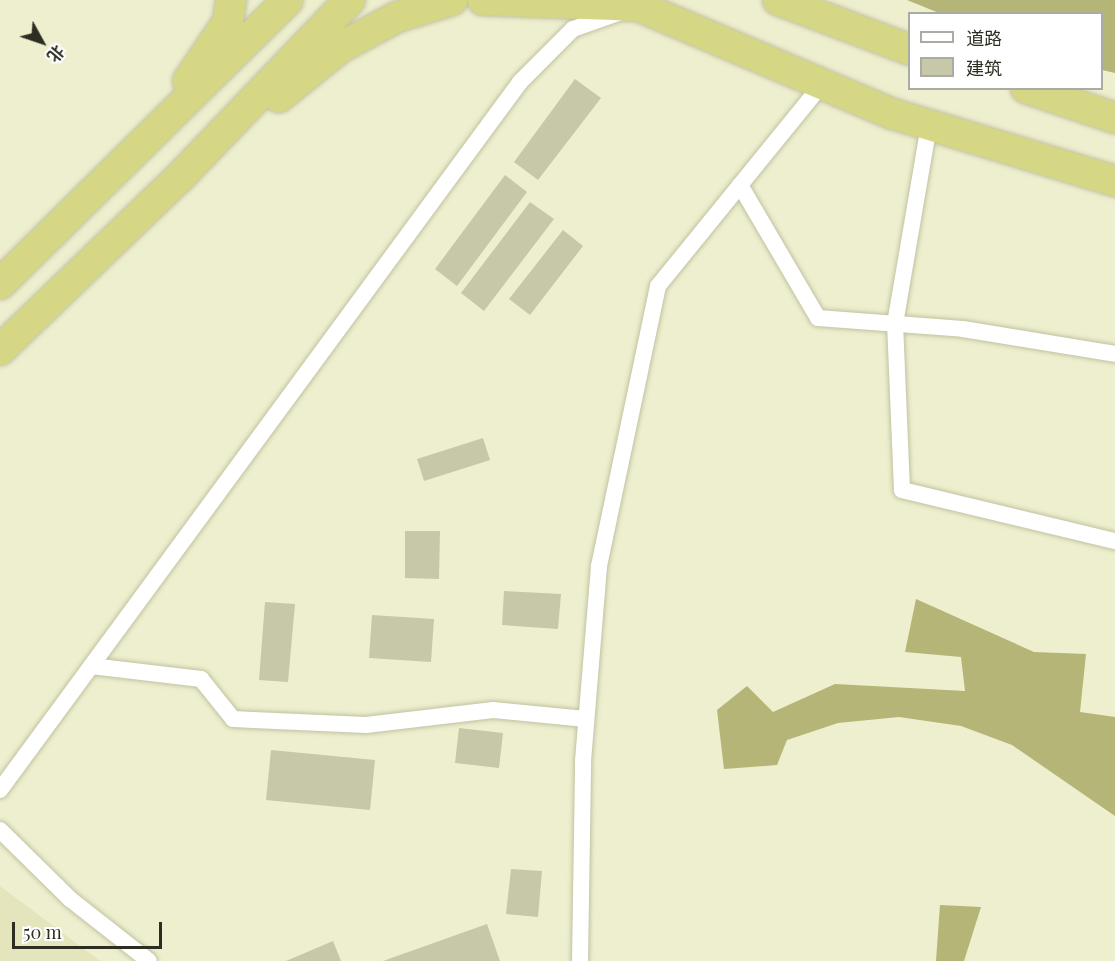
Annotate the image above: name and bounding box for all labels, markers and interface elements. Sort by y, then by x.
north arrow [12,12,72,72]
legend [908,12,1103,90]
text: 道路 [966,26,1002,50]
text: 北 [43,41,69,67]
text: 建筑 [966,56,1002,80]
scale bar [15,910,165,948]
text: 50 m [23,920,62,944]

